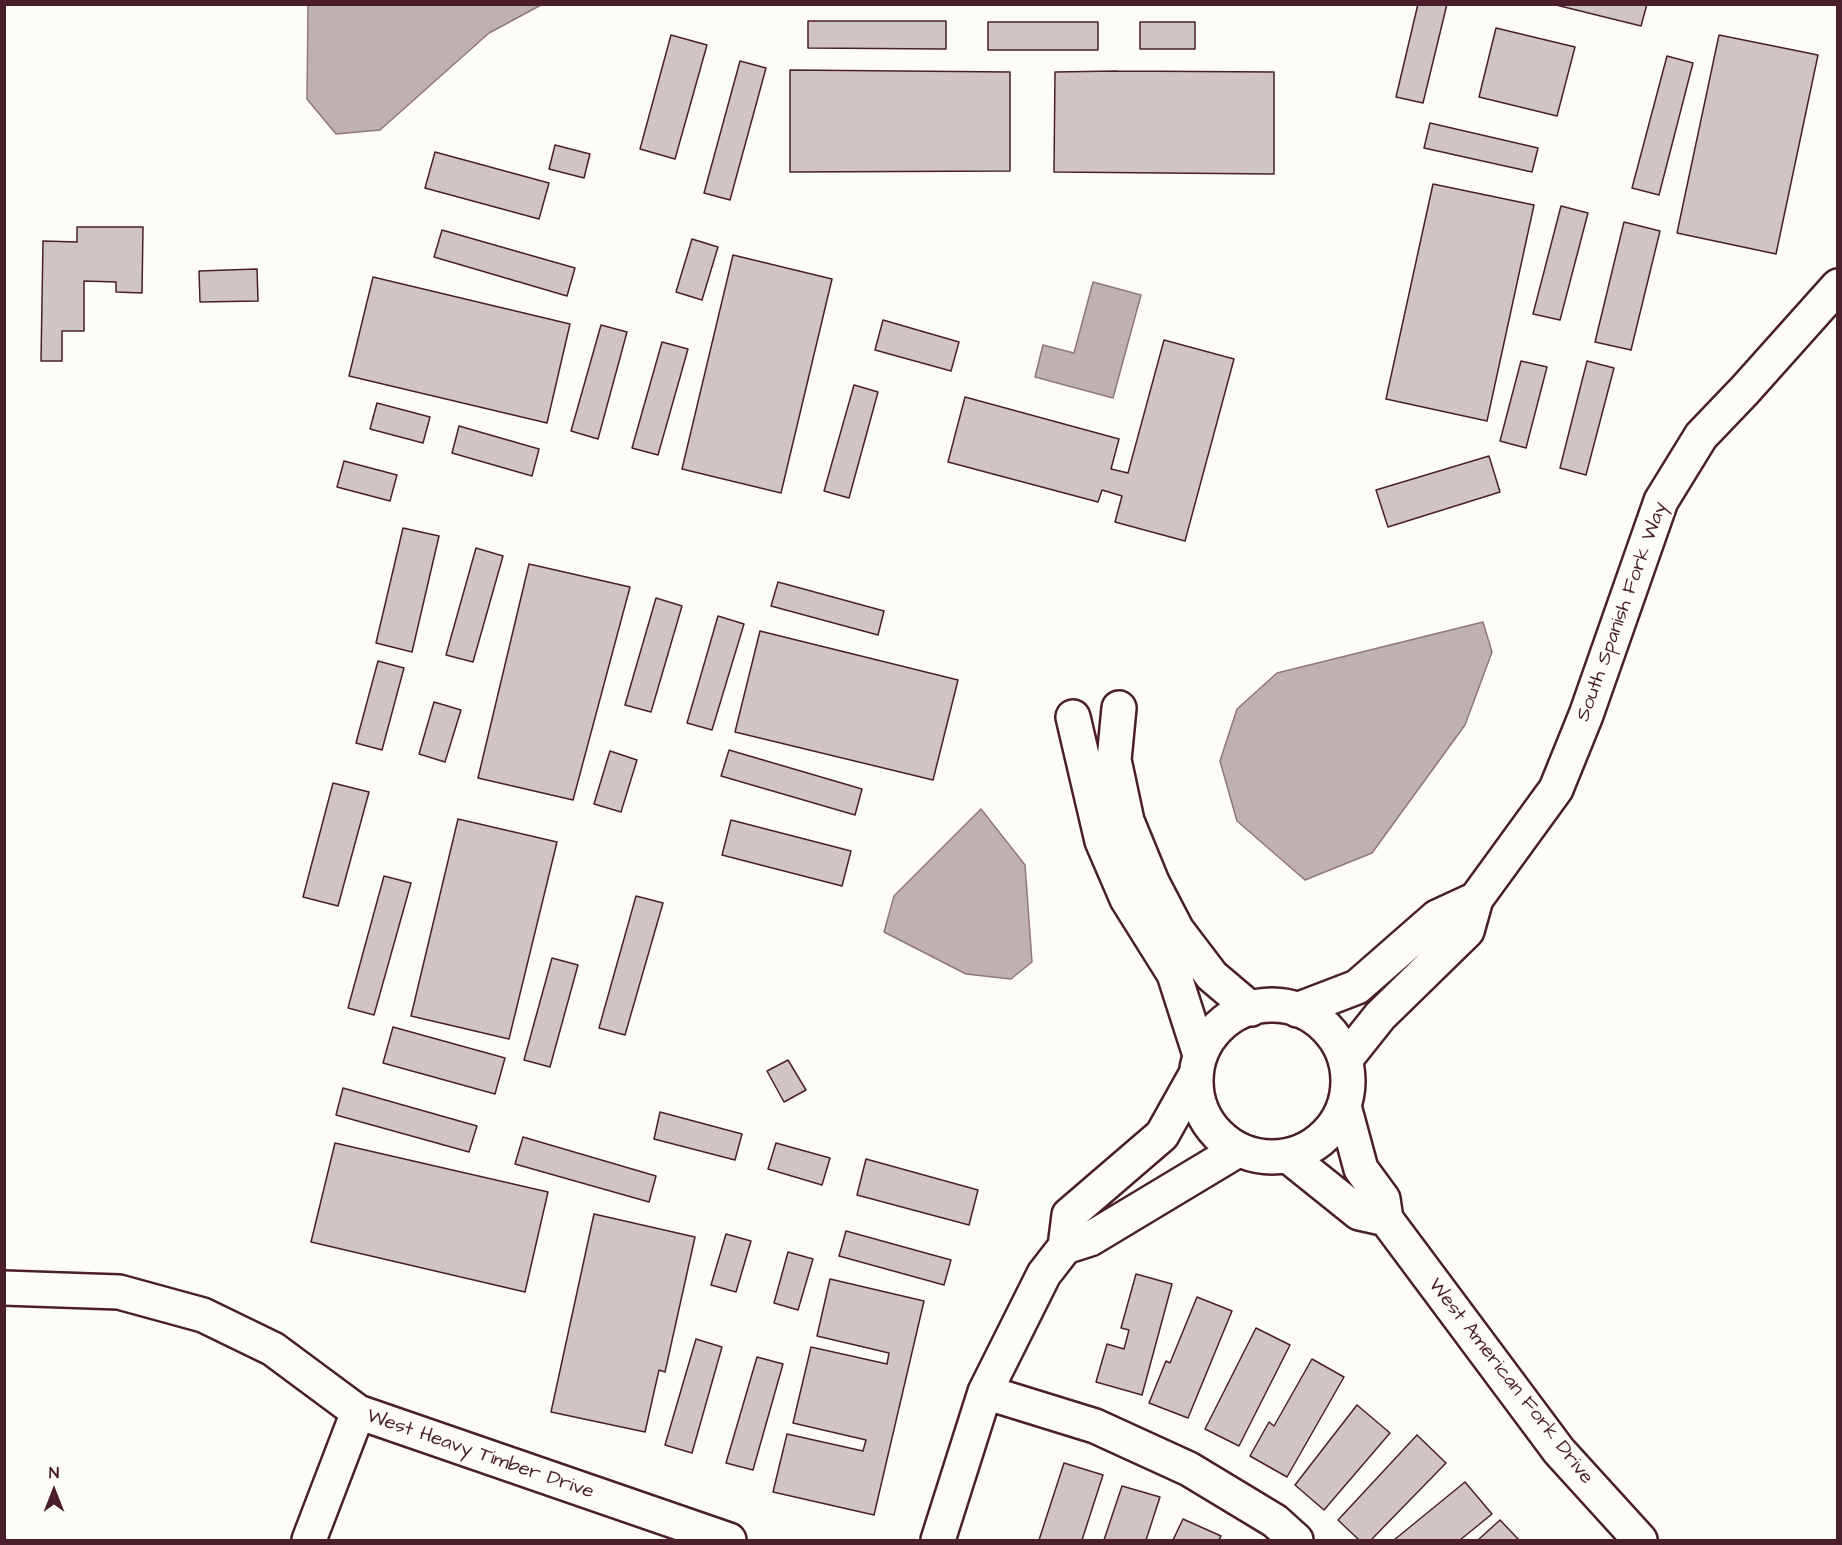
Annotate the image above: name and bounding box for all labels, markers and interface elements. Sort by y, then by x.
street label: South Spanish Fork Way [1572,499,1674,725]
street label: West American Fork Drive [1422,1274,1598,1490]
street label: West Heavy Timber Drive [363,1405,597,1505]
north arrow [24,1461,84,1521]
text: N [49,1462,59,1484]

